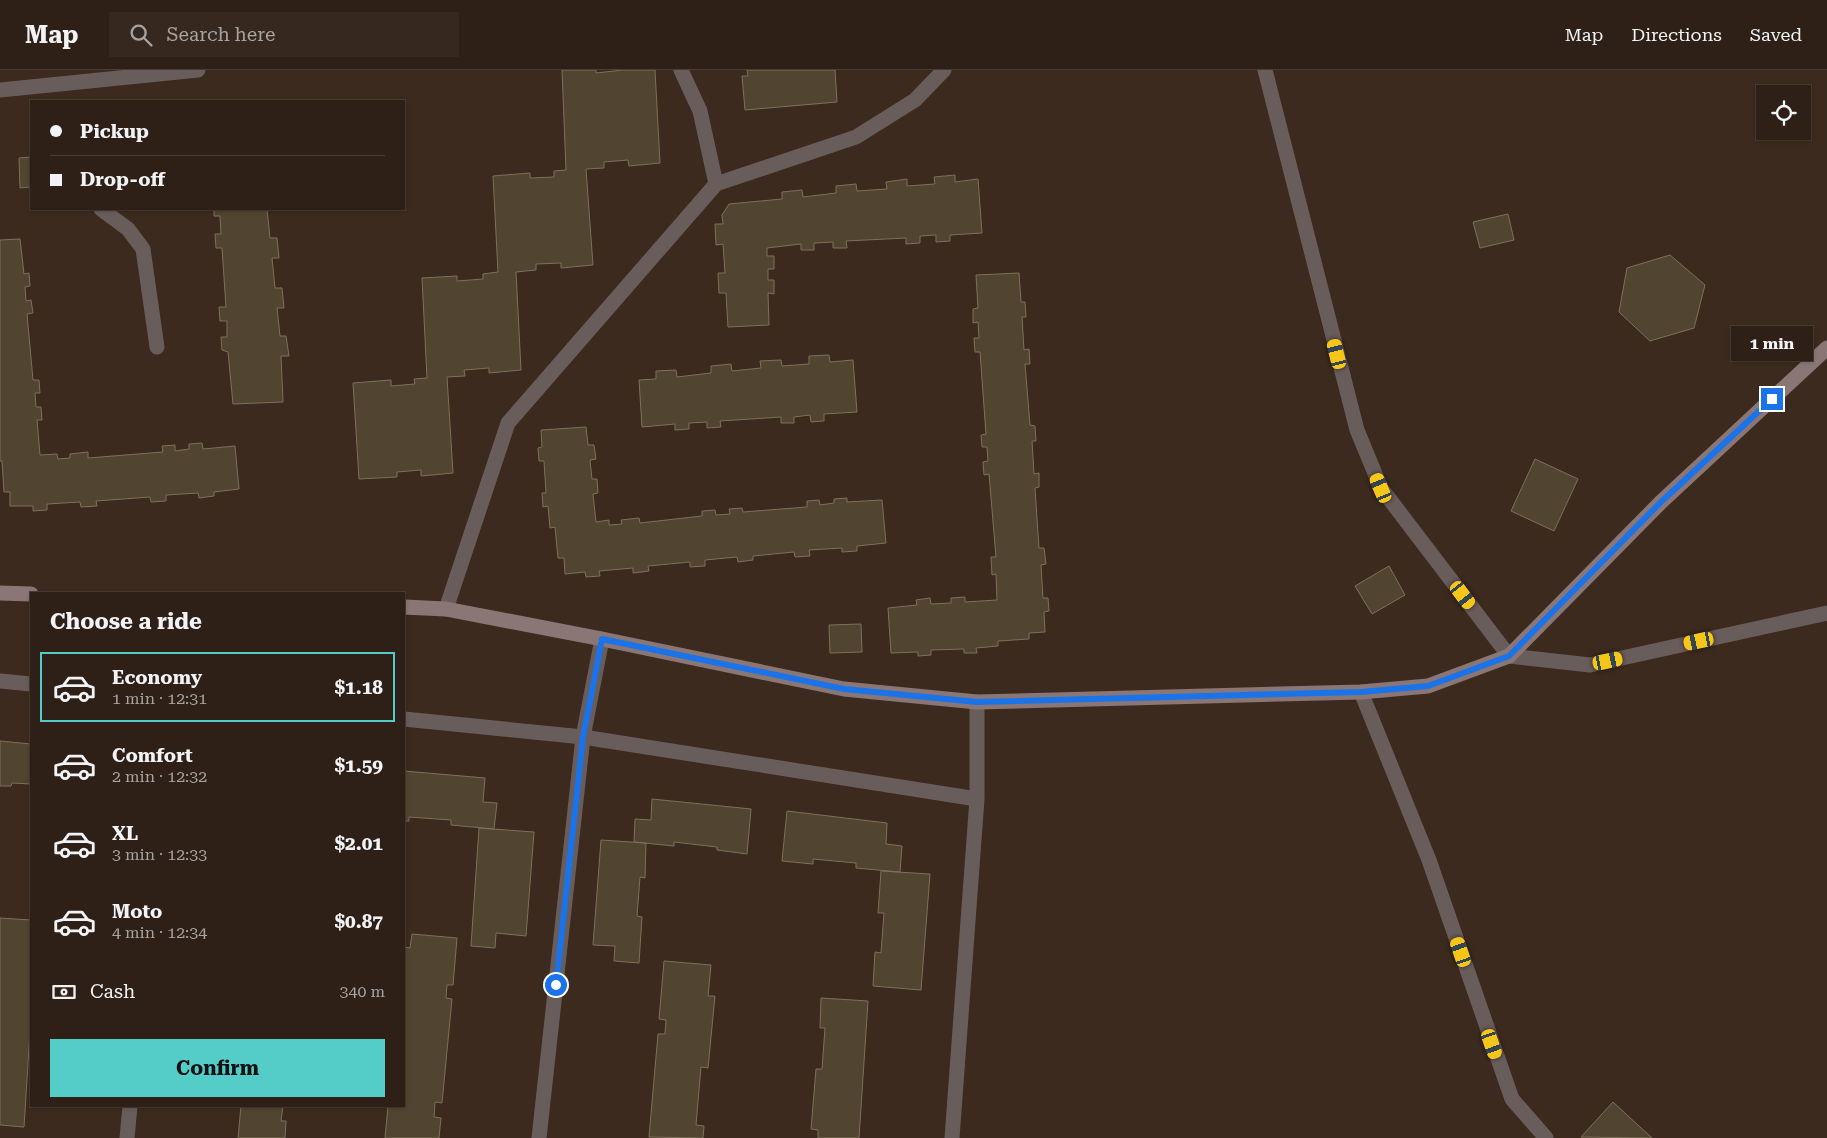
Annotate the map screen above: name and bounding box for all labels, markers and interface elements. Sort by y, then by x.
search box [109,12,459,57]
text: Map [25,21,79,49]
icon: search [127,21,155,49]
text: Search here [167,23,275,46]
text: Map [1565,24,1603,45]
text: Directions [1631,24,1722,45]
text: Saved [1750,24,1802,45]
map controls [1756,85,1811,140]
button: locate [1756,85,1811,140]
text: Pickup [80,120,149,143]
text: Drop-off [80,168,165,191]
callout: 1 min [1731,326,1813,362]
text: 1 min [1750,334,1794,353]
car [1326,338,1347,370]
route end [1761,388,1783,410]
car [1368,471,1393,505]
car [1447,579,1478,611]
text: Choose a ride [50,609,202,634]
car [1682,631,1715,651]
car [1591,651,1624,671]
icon: car [52,665,97,710]
text: Economy [112,666,202,689]
text: $1.18 [334,676,383,699]
text: 1 min · 12:31 [112,689,207,708]
icon: car [52,743,97,788]
text: Comfort [112,744,193,767]
text: $1.59 [334,754,383,777]
text: 2 min · 12:32 [112,767,207,786]
icon: car [52,821,97,866]
text: XL [112,822,138,845]
text: $2.01 [334,832,383,855]
text: 3 min · 12:33 [112,845,207,864]
icon: car [52,899,97,944]
text: Moto [112,900,162,923]
text: $0.87 [334,910,383,933]
text: 4 min · 12:34 [112,923,207,942]
car [1449,935,1472,969]
route start [545,974,567,996]
icon: cash [50,978,78,1006]
text: Cash [90,980,135,1003]
text: 340 m [339,982,385,1001]
car [1480,1027,1503,1061]
button: Confirm [50,1039,385,1097]

